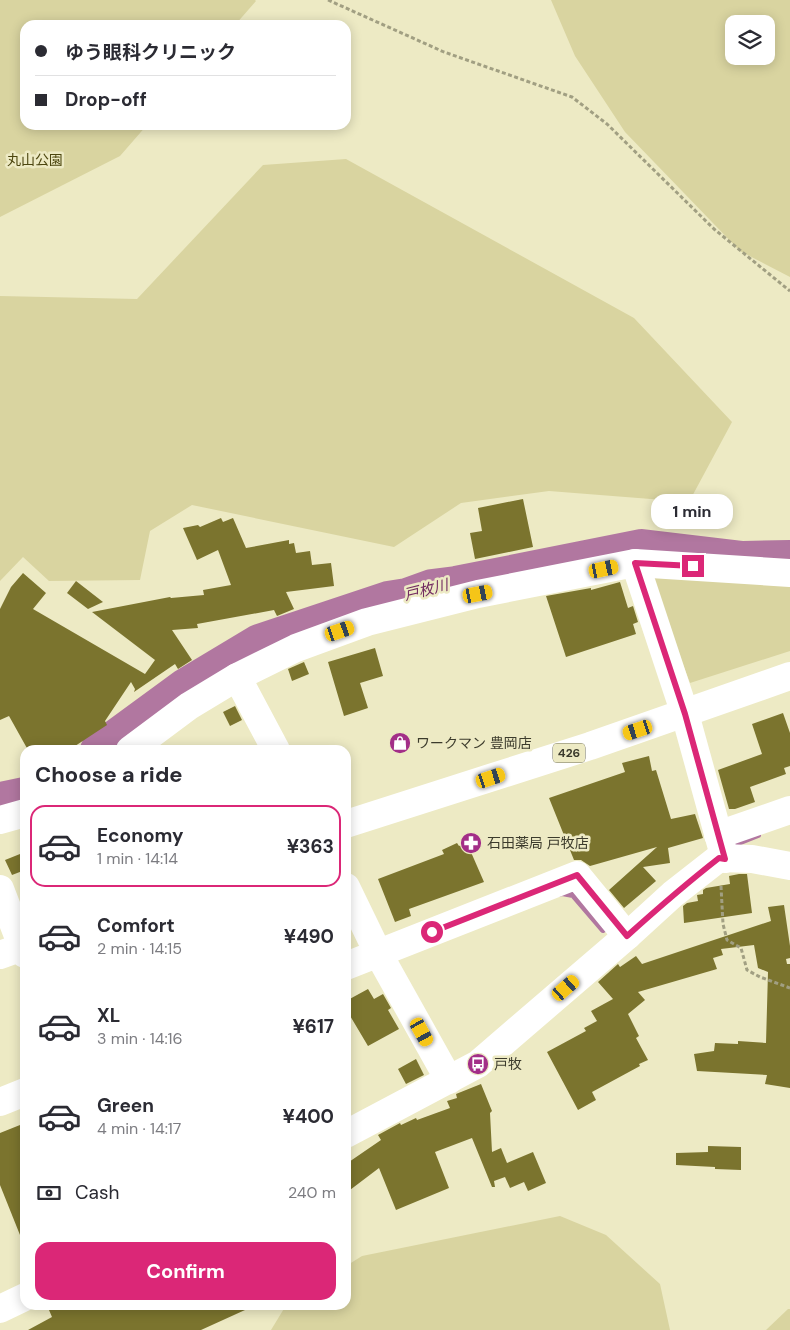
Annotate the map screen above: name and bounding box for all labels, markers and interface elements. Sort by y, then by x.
map controls [725,15,775,65]
button: layers [725,15,775,65]
text: ゆう眼科クリニック [65,40,236,65]
text: Drop-off [65,87,147,112]
park label: 丸山公園 [7,151,63,169]
callout: 1 min [652,494,734,528]
text: 1 min [673,501,711,522]
route end [682,555,704,577]
car [587,559,620,579]
water label: 戸枚川 [402,574,452,605]
car [461,584,494,604]
car [323,619,356,643]
car [621,718,654,742]
shop icon: ワークマン 豊岡店 [388,731,412,755]
place label: ワークマン 豊岡店 [416,734,532,752]
road number: 426 [553,744,585,762]
text: Choose a ride [35,760,183,789]
car [474,766,507,790]
text: Economy [97,823,184,848]
icon: car [37,824,82,869]
pharmacy icon: 石田薬局 戸牧店 [459,831,483,855]
text: ¥363 [287,834,334,859]
place label: 石田薬局 戸牧店 [487,834,589,852]
text: 1 min · 14:14 [97,848,178,869]
text: Comfort [97,913,175,938]
icon: car [37,914,82,959]
route start [421,921,443,943]
text: ¥490 [284,924,334,949]
text: 2 min · 14:15 [97,938,182,959]
car [549,972,582,1004]
text: XL [97,1003,120,1028]
icon: car [37,1004,82,1049]
text: ¥617 [292,1014,334,1039]
car [408,1015,435,1049]
text: 3 min · 14:16 [97,1028,183,1049]
bus stop icon: 戸牧 [466,1052,490,1076]
place label: 戸牧 [494,1055,522,1073]
text: Green [97,1093,154,1118]
icon: car [37,1094,82,1139]
text: ¥400 [283,1104,334,1129]
text: 4 min · 14:17 [97,1118,181,1139]
icon: cash [35,1179,63,1207]
text: Cash [75,1180,119,1205]
text: 240 m [288,1182,336,1203]
button: Confirm [35,1242,336,1300]

